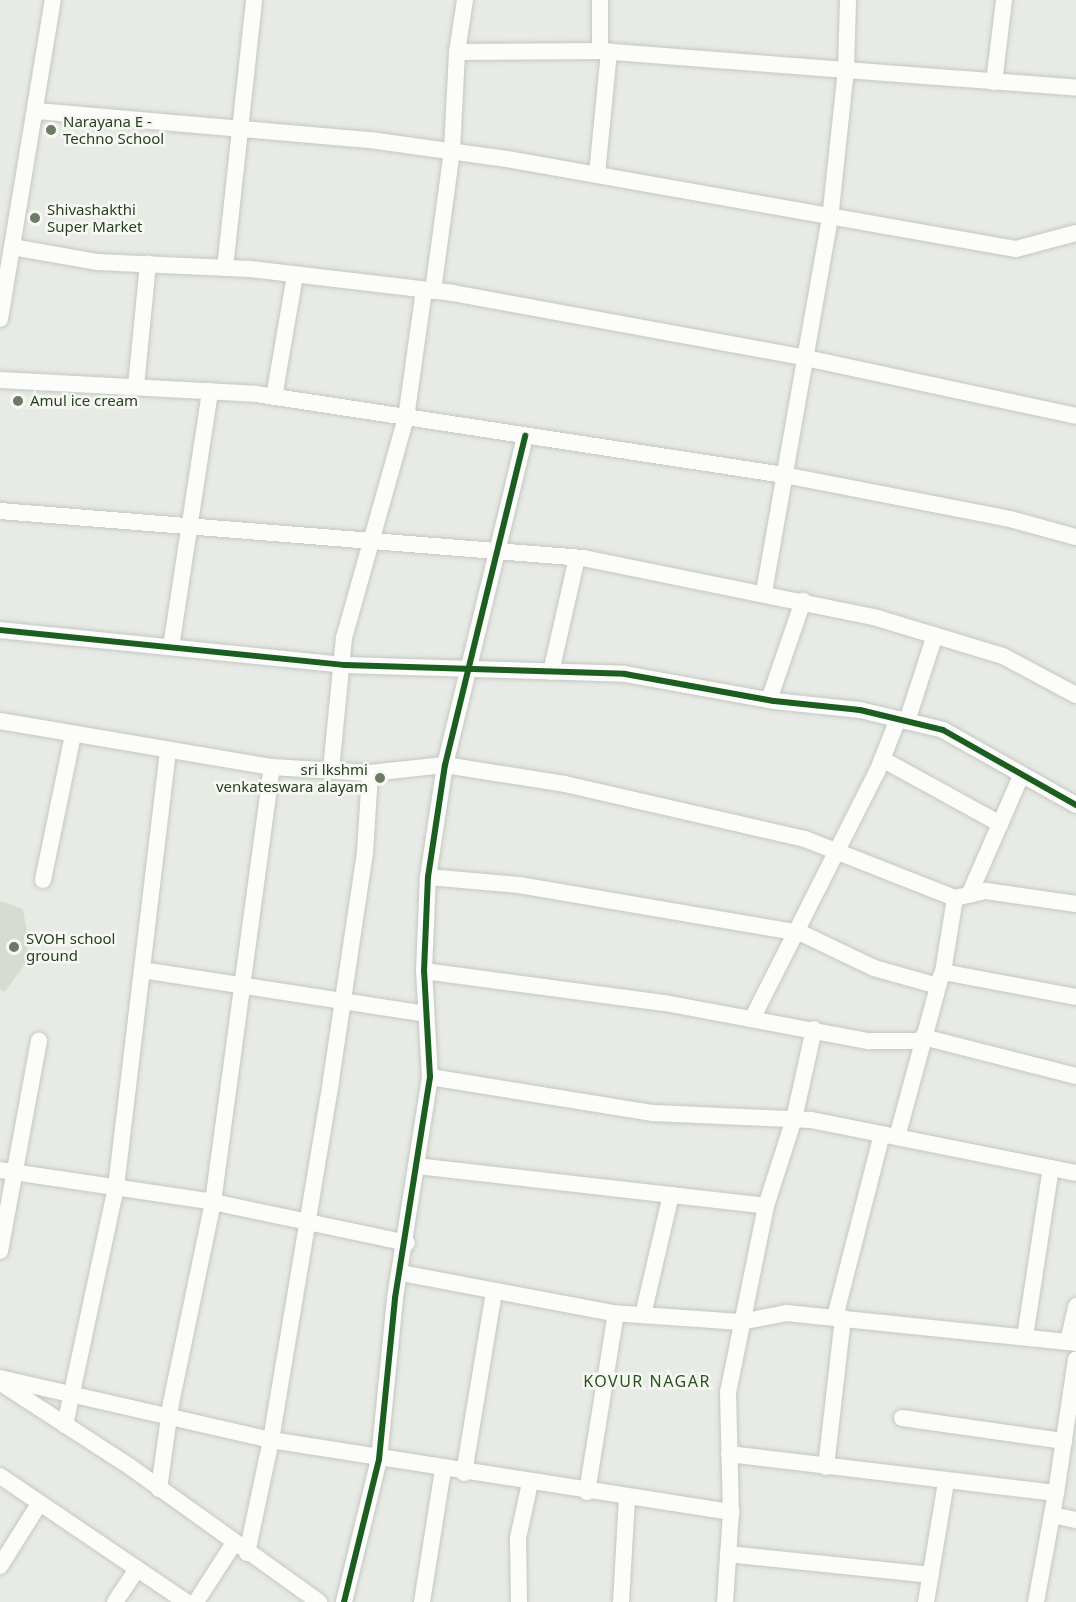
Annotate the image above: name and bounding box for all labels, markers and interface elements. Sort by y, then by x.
place label: Narayana E - Techno School [63,112,164,147]
marker: Narayana E - Techno School [44,123,58,137]
place label: Shivashakthi Super Market [47,200,142,235]
marker: Shivashakthi Super Market [28,211,42,225]
place label: Amul ice cream [30,392,138,410]
marker: Amul ice cream [11,394,25,408]
place label: sri lkshmi venkateswara alayam [216,760,368,795]
marker: sri lkshmi venkateswara alayam [373,771,387,785]
place label: SVOH school ground [26,929,115,964]
marker: SVOH school ground [7,940,21,954]
district label: KOVUR NAGAR [583,1371,711,1391]

